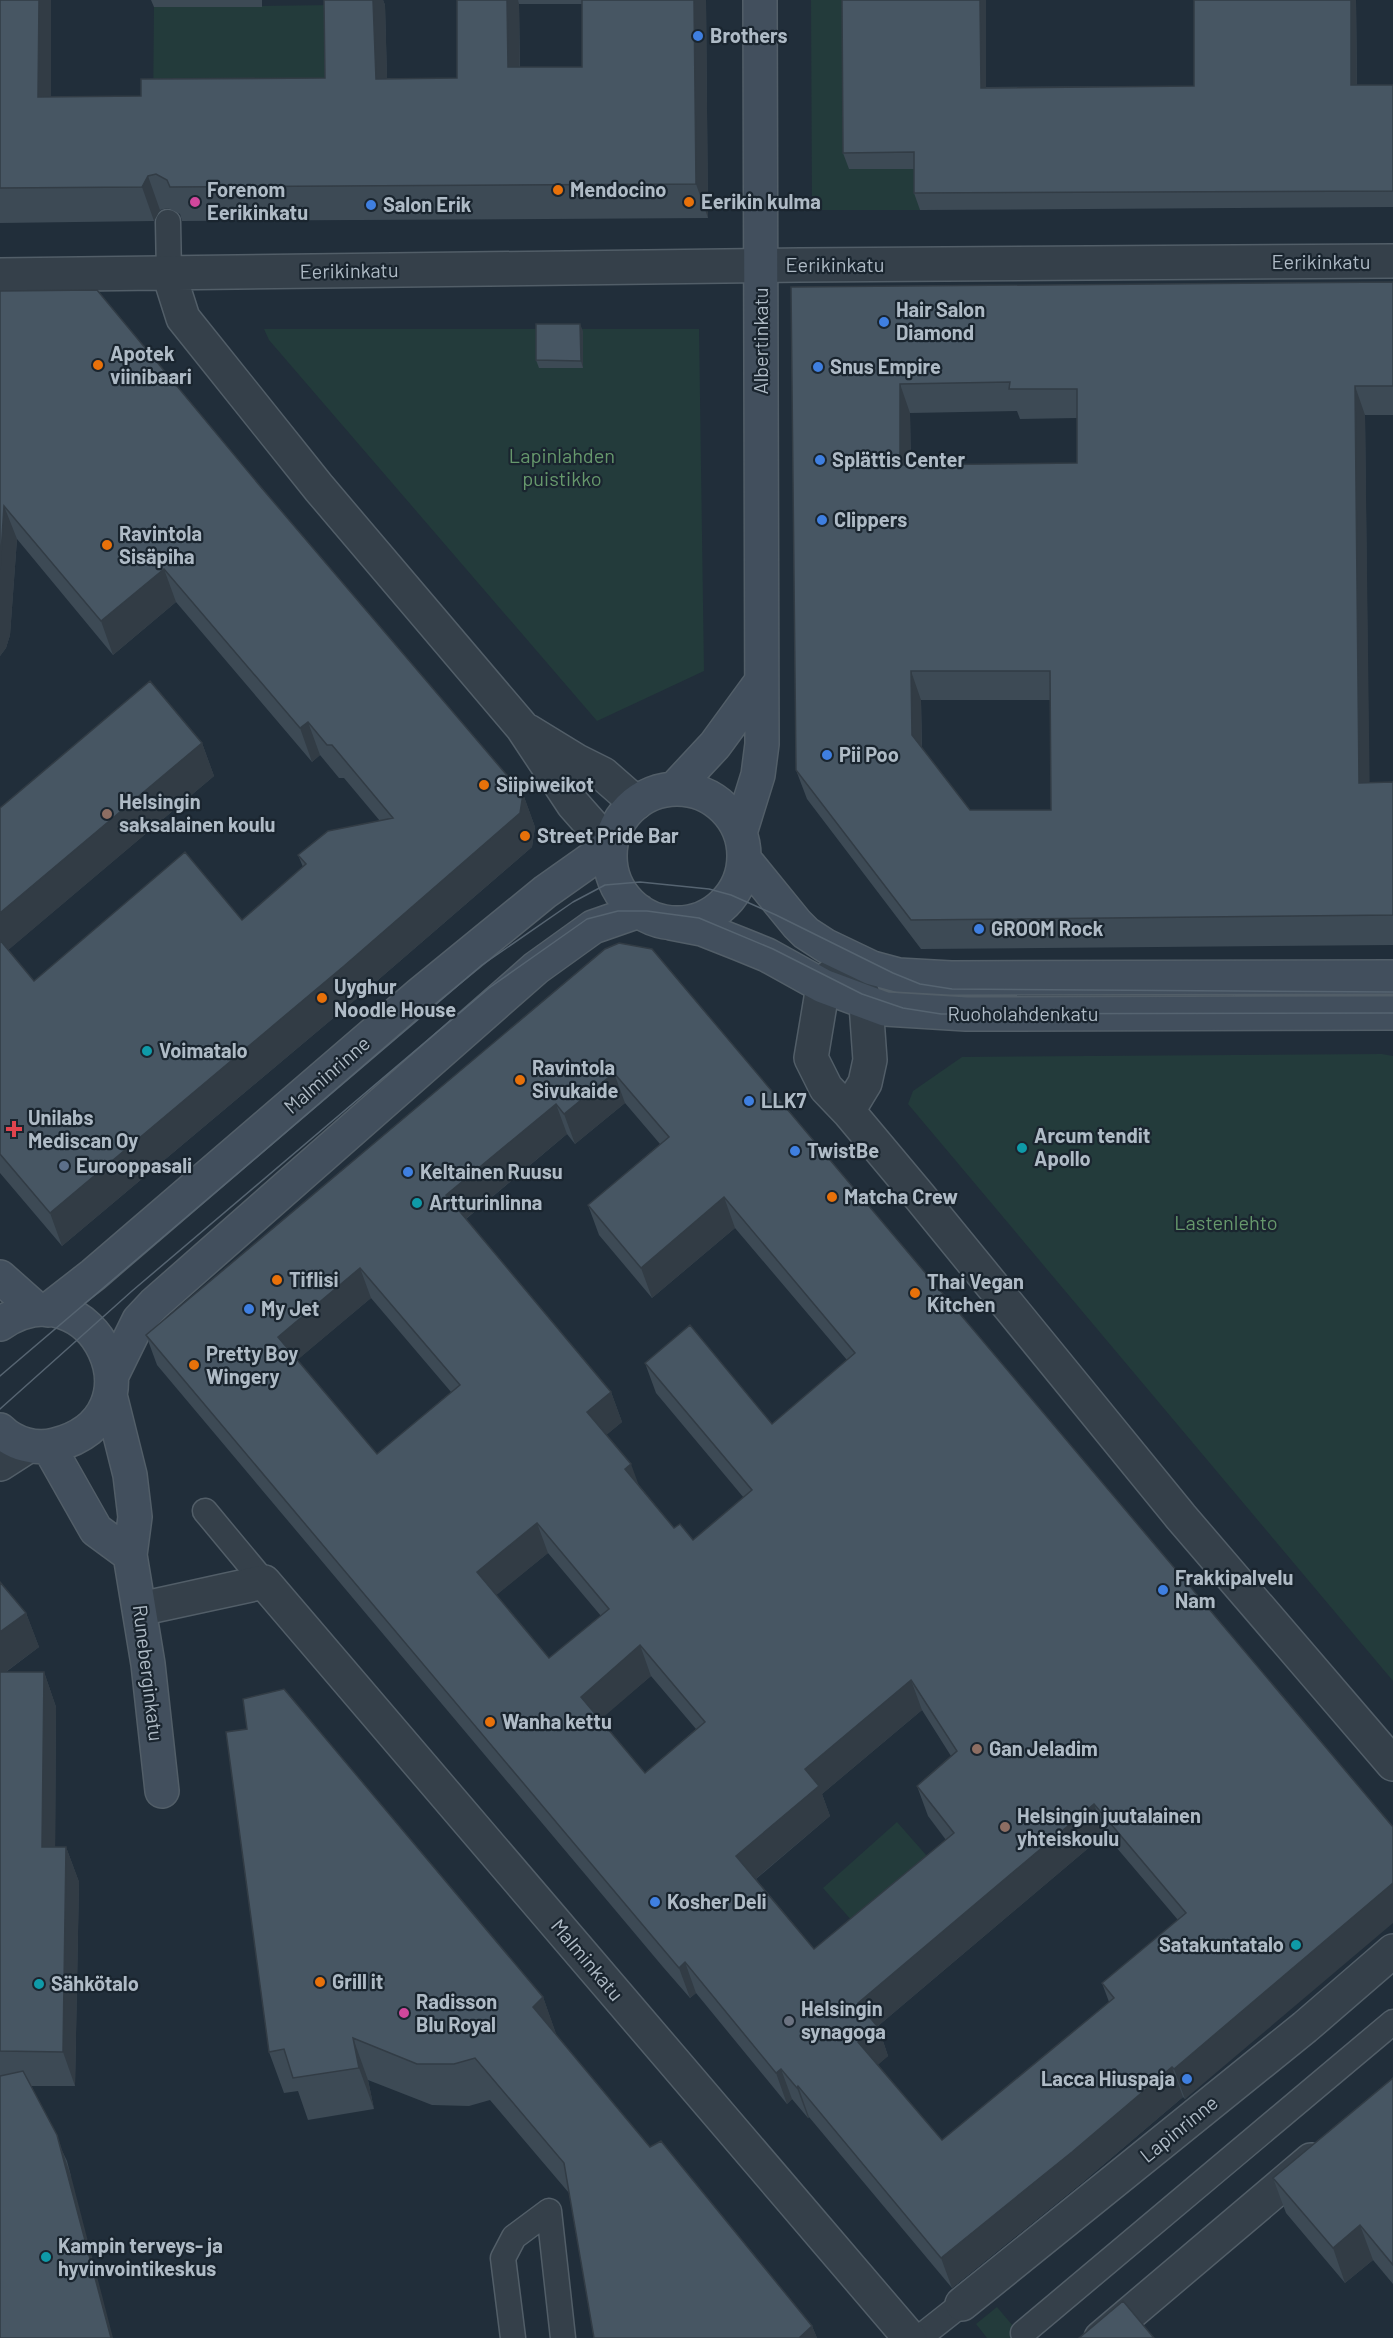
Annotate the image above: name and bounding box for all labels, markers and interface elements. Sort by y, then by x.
place label: Brothers [710,23,788,47]
marker: Brothers [691,29,705,43]
place label: Forenom Eerikinkatu [207,177,308,224]
place label: Mendocino [570,177,666,201]
marker: Mendocino [551,183,565,197]
place label: Eerikin kulma [701,189,821,213]
place label: Salon Erik [383,192,472,216]
marker: Forenom Eerikinkatu [188,195,202,209]
marker: Eerikin kulma [682,195,696,209]
marker: Salon Erik [364,198,378,212]
street label: Eerikinkatu [1272,249,1371,273]
street label: Eerikinkatu [786,252,885,276]
street label: Eerikinkatu [299,257,399,283]
street label: Albertinkatu [748,288,772,394]
place label: Hair Salon Diamond [896,297,985,344]
marker: Hair Salon Diamond [877,315,891,329]
place label: Apotek viinibaari [110,341,192,388]
place label: Snus Empire [830,354,941,378]
marker: Apotek viinibaari [91,358,105,372]
marker: Snus Empire [811,360,825,374]
park label: Lapinlahden puistikko [509,443,615,490]
place label: Splättis Center [832,447,965,471]
marker: Splättis Center [813,453,827,467]
place label: Clippers [834,507,907,531]
marker: Clippers [815,513,829,527]
place label: Ravintola Sisäpiha [119,521,202,568]
marker: Ravintola Sisäpiha [100,538,114,552]
place label: Pii Poo [839,742,899,766]
marker: Pii Poo [820,748,834,762]
place label: Siipiweikot [496,772,594,796]
marker: Siipiweikot [477,778,491,792]
place label: Helsingin saksalainen koulu [119,789,275,836]
marker: Helsingin saksalainen koulu [100,807,114,821]
place label: Street Pride Bar [537,823,679,847]
marker: Street Pride Bar [518,829,532,843]
place label: GROOM Rock [991,916,1104,940]
marker: GROOM Rock [972,922,986,936]
place label: Uyghur Noodle House [334,974,456,1021]
marker: Uyghur Noodle House [315,991,329,1005]
street label: Ruoholahdenkatu [947,1001,1099,1025]
street label: Malminrinne [278,1030,374,1118]
place label: Voimatalo [159,1038,248,1062]
marker: Voimatalo [140,1044,154,1058]
place label: Ravintola Sivukaide [532,1055,618,1102]
marker: Ravintola Sivukaide [513,1073,527,1087]
place label: LLK7 [761,1088,806,1112]
marker: LLK7 [742,1094,756,1108]
place label: Unilabs Mediscan Oy [28,1105,138,1152]
marker: Unilabs Mediscan Oy [5,1120,23,1138]
place label: Arcum tendit Apollo [1034,1123,1150,1170]
place label: TwistBe [807,1138,879,1162]
marker: Arcum tendit Apollo [1015,1141,1029,1155]
marker: TwistBe [788,1144,802,1158]
place label: Eurooppasali [76,1153,192,1177]
marker: Eurooppasali [57,1159,71,1173]
place label: Keltainen Ruusu [420,1159,563,1183]
marker: Keltainen Ruusu [401,1165,415,1179]
place label: Matcha Crew [844,1184,958,1208]
place label: Artturinlinna [429,1190,542,1214]
marker: Matcha Crew [825,1190,839,1204]
marker: Artturinlinna [410,1196,424,1210]
park label: Lastenlehto [1174,1210,1278,1234]
place label: Tiflisi [289,1267,339,1291]
place label: Thai Vegan Kitchen [927,1269,1024,1316]
marker: Tiflisi [270,1273,284,1287]
marker: Thai Vegan Kitchen [908,1286,922,1300]
place label: My Jet [261,1296,319,1320]
marker: My Jet [242,1302,256,1316]
place label: Pretty Boy Wingery [206,1341,298,1388]
marker: Pretty Boy Wingery [187,1358,201,1372]
place label: Frakkipalvelu Nam [1175,1565,1293,1612]
marker: Frakkipalvelu Nam [1156,1583,1170,1597]
street label: Runeberginkatu [129,1603,169,1742]
place label: Wanha kettu [502,1709,612,1733]
marker: Wanha kettu [483,1715,497,1729]
place label: Gan Jeladim [989,1736,1098,1760]
marker: Gan Jeladim [970,1742,984,1756]
place label: Helsingin juutalainen yhteiskoulu [1017,1803,1201,1850]
marker: Helsingin juutalainen yhteiskoulu [998,1820,1012,1834]
place label: Kosher Deli [667,1889,767,1913]
marker: Kosher Deli [648,1895,662,1909]
street label: Malminkatu [547,1914,629,2005]
place label: Satakuntatalo [1159,1932,1284,1956]
marker: Satakuntatalo [1289,1938,1303,1952]
place label: Grill it [332,1969,383,1993]
place label: Sähkötalo [51,1971,139,1995]
marker: Grill it [313,1975,327,1989]
marker: Sähkötalo [32,1977,46,1991]
place label: Radisson Blu Royal [416,1989,497,2036]
place label: Helsingin synagoga [801,1996,886,2043]
marker: Radisson Blu Royal [397,2006,411,2020]
marker: Helsingin synagoga [782,2014,796,2028]
place label: Lacca Hiuspaja [1041,2066,1175,2090]
marker: Lacca Hiuspaja [1180,2072,1194,2086]
street label: Lapinrinne [1135,2090,1222,2167]
place label: Kampin terveys- ja hyvinvointikeskus [58,2233,223,2280]
marker: Kampin terveys- ja hyvinvointikeskus [39,2250,53,2264]

